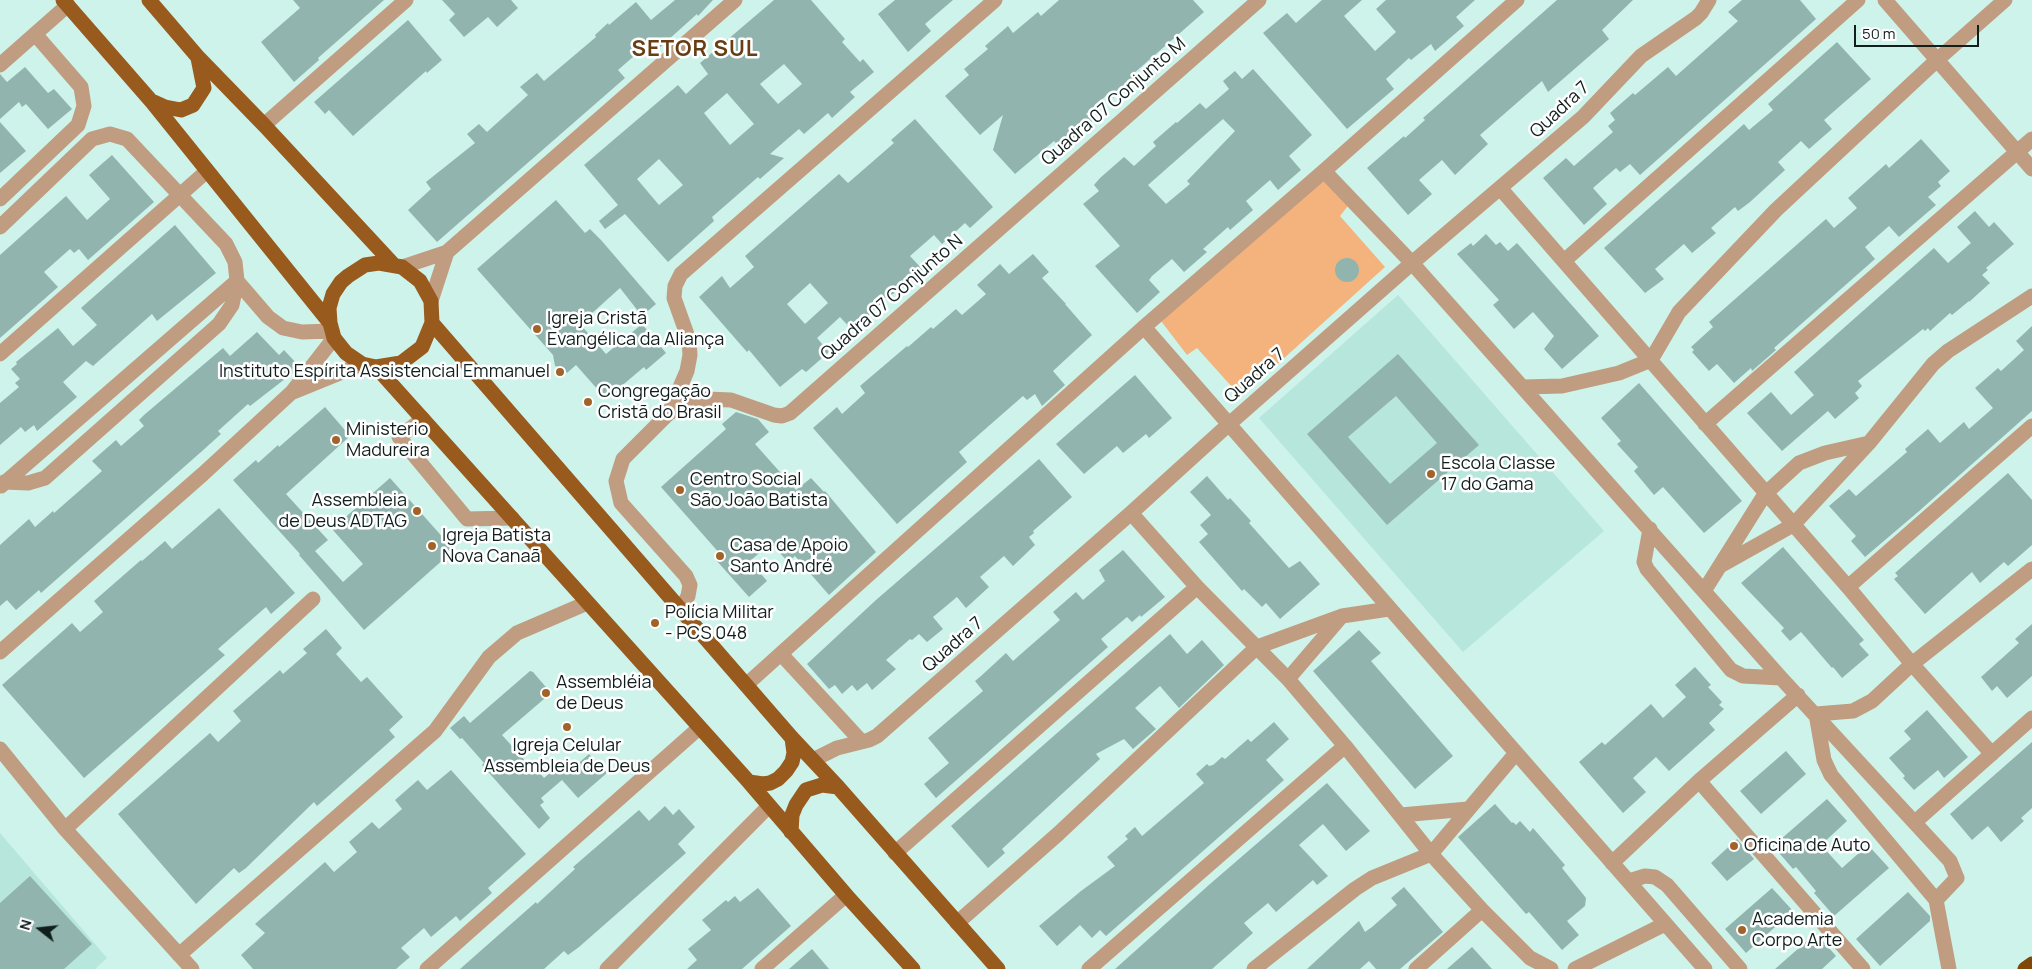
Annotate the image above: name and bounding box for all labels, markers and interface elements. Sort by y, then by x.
scale bar [1857,15,1982,47]
text: 50 m [1862,23,1896,44]
street label: Quadra 07 Conjunto M [1037,33,1191,171]
district label: SETOR SUL [630,37,760,63]
street label: Quadra 7 [1526,77,1594,143]
street label: Quadra 07 Conjunto N [817,230,967,366]
place label: Igreja Cristã Evangélica da Aliança [547,308,724,350]
marker: Igreja Cristã Evangélica da Aliança [531,323,543,335]
street label: Quadra 7 [1220,344,1290,408]
place label: Instituto Espírita Assistencial Emmanuel [219,361,550,383]
marker: Instituto Espírita Assistencial Emmanuel [554,366,566,378]
place label: Congregação Cristã do Brasil [598,381,722,424]
marker: Congregação Cristã do Brasil [582,396,594,408]
place label: Ministerio Madureira [346,419,430,462]
marker: Ministerio Madureira [330,434,342,446]
place label: Escola Classe 17 do Gama [1441,453,1555,496]
marker: Escola Classe 17 do Gama [1425,468,1437,480]
place label: Centro Social São João Batista [690,469,828,512]
marker: Centro Social São João Batista [674,484,686,496]
place label: Assembleia de Deus ADTAG [279,490,407,532]
marker: Assembleia de Deus ADTAG [411,505,423,517]
place label: Igreja Batista Nova Canaã [442,525,551,568]
place label: Casa de Apoio Santo André [730,535,848,578]
marker: Igreja Batista Nova Canaã [426,540,438,552]
marker: Casa de Apoio Santo André [714,550,726,562]
place label: Polícia Militar - PCS 048 [665,602,774,644]
street label: Quadra 7 [918,613,988,677]
marker: Polícia Militar - PCS 048 [649,617,661,629]
place label: Assembléia de Deus [556,672,651,714]
marker: Assembléia de Deus [540,687,552,699]
marker: Igreja Celular Assembleia de Deus [561,721,573,733]
place label: Igreja Celular Assembleia de Deus [484,735,650,778]
place label: Oficina de Auto [1744,835,1870,857]
marker: Oficina de Auto [1728,840,1740,852]
north arrow [15,904,65,954]
place label: Academia Corpo Arte [1752,909,1842,952]
text: N [15,917,36,932]
marker: Academia Corpo Arte [1736,924,1748,936]

